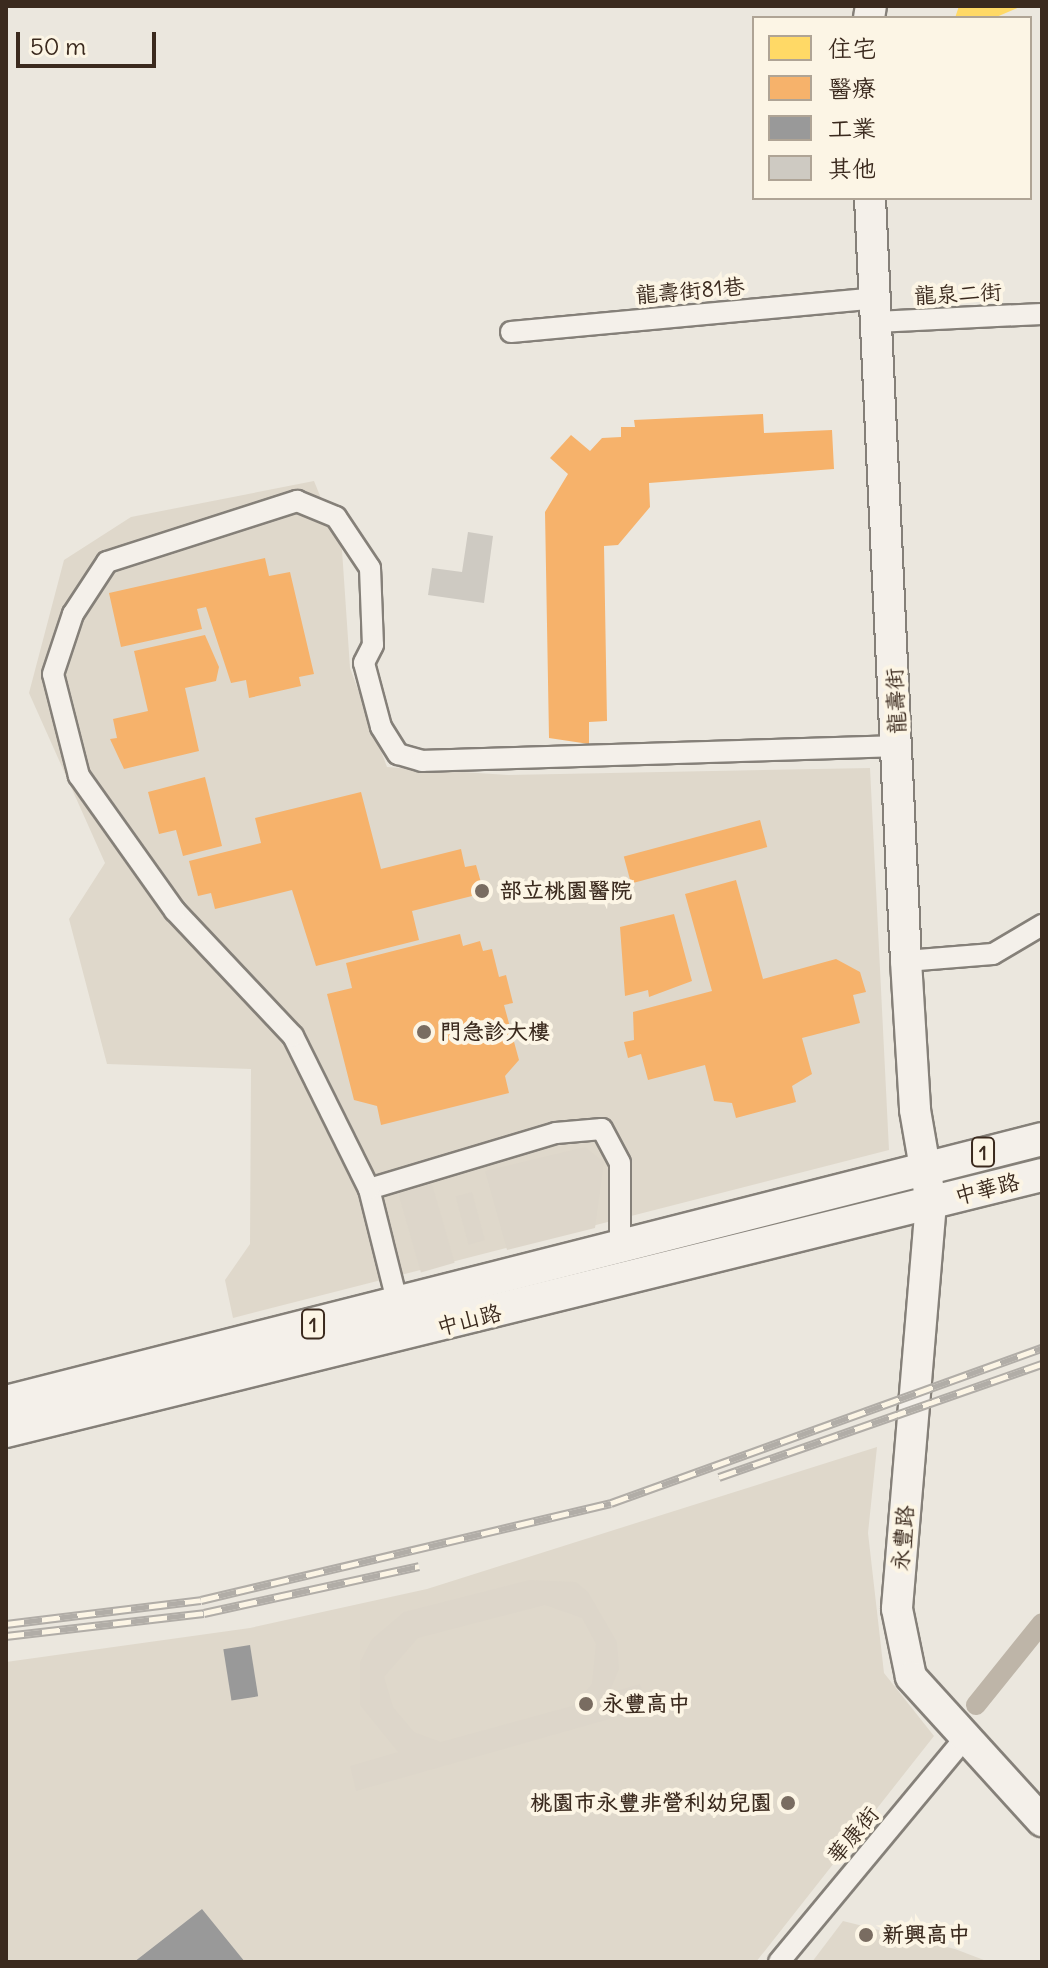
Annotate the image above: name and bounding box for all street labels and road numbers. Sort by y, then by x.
street label: 龍壽街81巷 [634,273,746,309]
street label: 龍泉二街 [913,279,1003,309]
street label: 龍壽街 [881,667,911,735]
road number: 1 [971,1136,995,1168]
street label: 中華路 [952,1168,1022,1210]
street label: 中山路 [434,1299,504,1341]
road number: 1 [301,1308,325,1340]
street label: 永豐路 [887,1504,919,1572]
street label: 華康街 [822,1801,884,1869]

